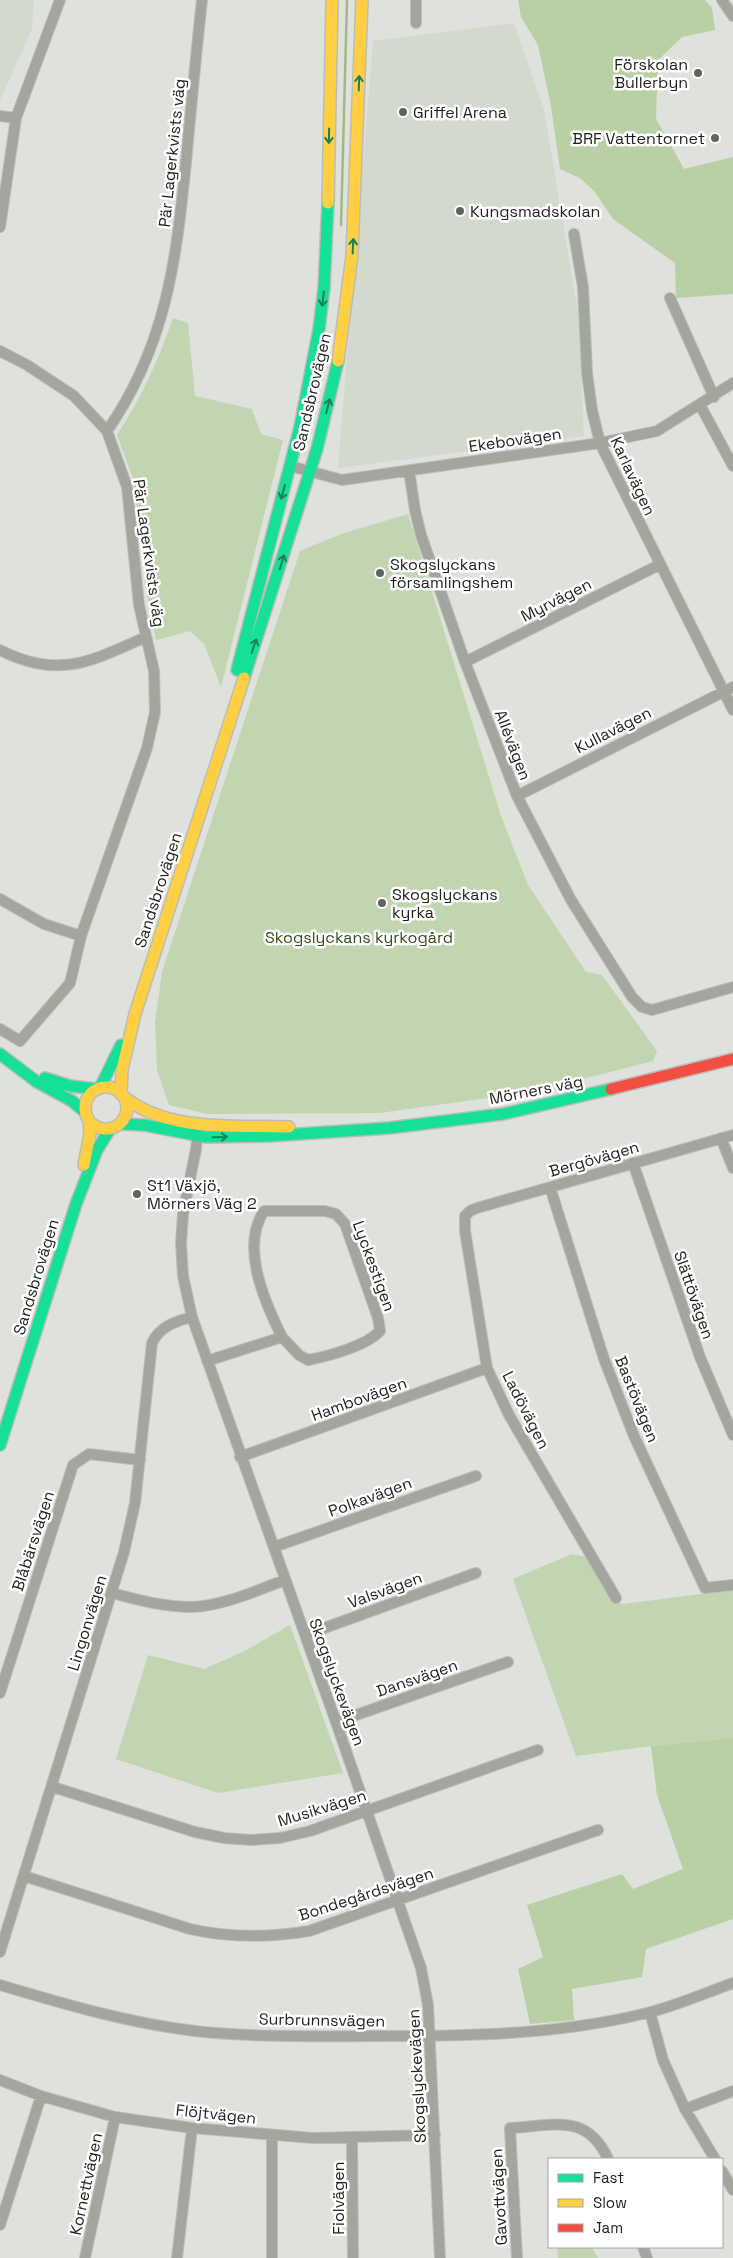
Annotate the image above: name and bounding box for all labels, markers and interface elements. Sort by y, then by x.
place label: Förskolan Bullerbyn [614,54,688,93]
marker: Förskolan Bullerbyn [692,67,704,79]
one-way arrow [355,76,364,92]
street label: Pär Lagerkvists väg [154,78,190,228]
place label: Griffel Arena [413,102,507,123]
marker: Griffel Arena [397,106,409,118]
one-way arrow [324,128,334,144]
place label: BRF Vattentornet [572,128,705,149]
marker: BRF Vattentornet [709,132,721,144]
place label: Kungsmadskolan [470,201,600,222]
marker: Kungsmadskolan [454,205,466,217]
one-way arrow [348,238,357,254]
one-way arrow [318,290,328,306]
street label: Sandsbrovägen [288,331,336,453]
one-way arrow [324,399,333,415]
street label: Ekebovägen [467,423,563,457]
street label: Karlavägen [606,433,660,519]
street label: Pär Lagerkvists väg [128,478,170,628]
one-way arrow [277,483,287,499]
one-way arrow [277,554,287,570]
place label: Skogslyckans församlingshem [390,554,513,593]
marker: Skogslyckans församlingshem [374,567,386,579]
street label: Myrvägen [517,573,595,627]
one-way arrow [250,639,259,654]
street label: Kullavägen [571,702,655,758]
street label: Allévägen [490,707,536,783]
street label: Sandsbrovägen [129,830,187,950]
place label: Skogslyckans kyrka [392,884,498,923]
marker: Skogslyckans kyrka [376,897,388,909]
park label: Skogslyckans kyrkogård [265,927,453,948]
street label: Mörners väg [487,1071,585,1109]
one-way arrow [212,1132,228,1142]
street label: Bergövägen [547,1136,641,1182]
place label: St1 Växjö, Mörners Väg 2 [147,1175,257,1214]
marker: St1 Växjö, Mörners Väg 2 [131,1188,143,1200]
street label: Sandsbrovägen [8,1217,64,1337]
street label: Lyckestigen [348,1218,400,1314]
street label: Slättövägen [669,1248,719,1342]
street label: Bastövägen [610,1353,664,1445]
street label: Ladövägen [497,1368,555,1452]
street label: Hambovägen [308,1372,410,1426]
street label: Polkavägen [325,1472,415,1522]
street label: Blåbärsvägen [7,1488,59,1594]
street label: Valsvägen [345,1567,425,1613]
street label: Lingonvägen [62,1573,112,1673]
street label: Skogslyckevägen [304,1615,370,1749]
street label: Dansvägen [374,1654,460,1702]
street label: Musikvägen [275,1785,369,1831]
street label: Bondegårdsvägen [296,1862,436,1926]
street label: Surbrunnsvägen [259,2008,385,2032]
street label: Skogslyckevägen [403,2008,431,2144]
street label: Flöjtvägen [175,2099,257,2129]
street label: Kornettvägen [65,2131,107,2237]
street label: Gavottvägen [486,2148,512,2246]
legend [548,2158,723,2248]
street label: Fiolvägen [328,2161,349,2235]
text: Fast [593,2168,624,2187]
text: Slow [593,2193,627,2212]
text: Jam [593,2218,623,2237]

